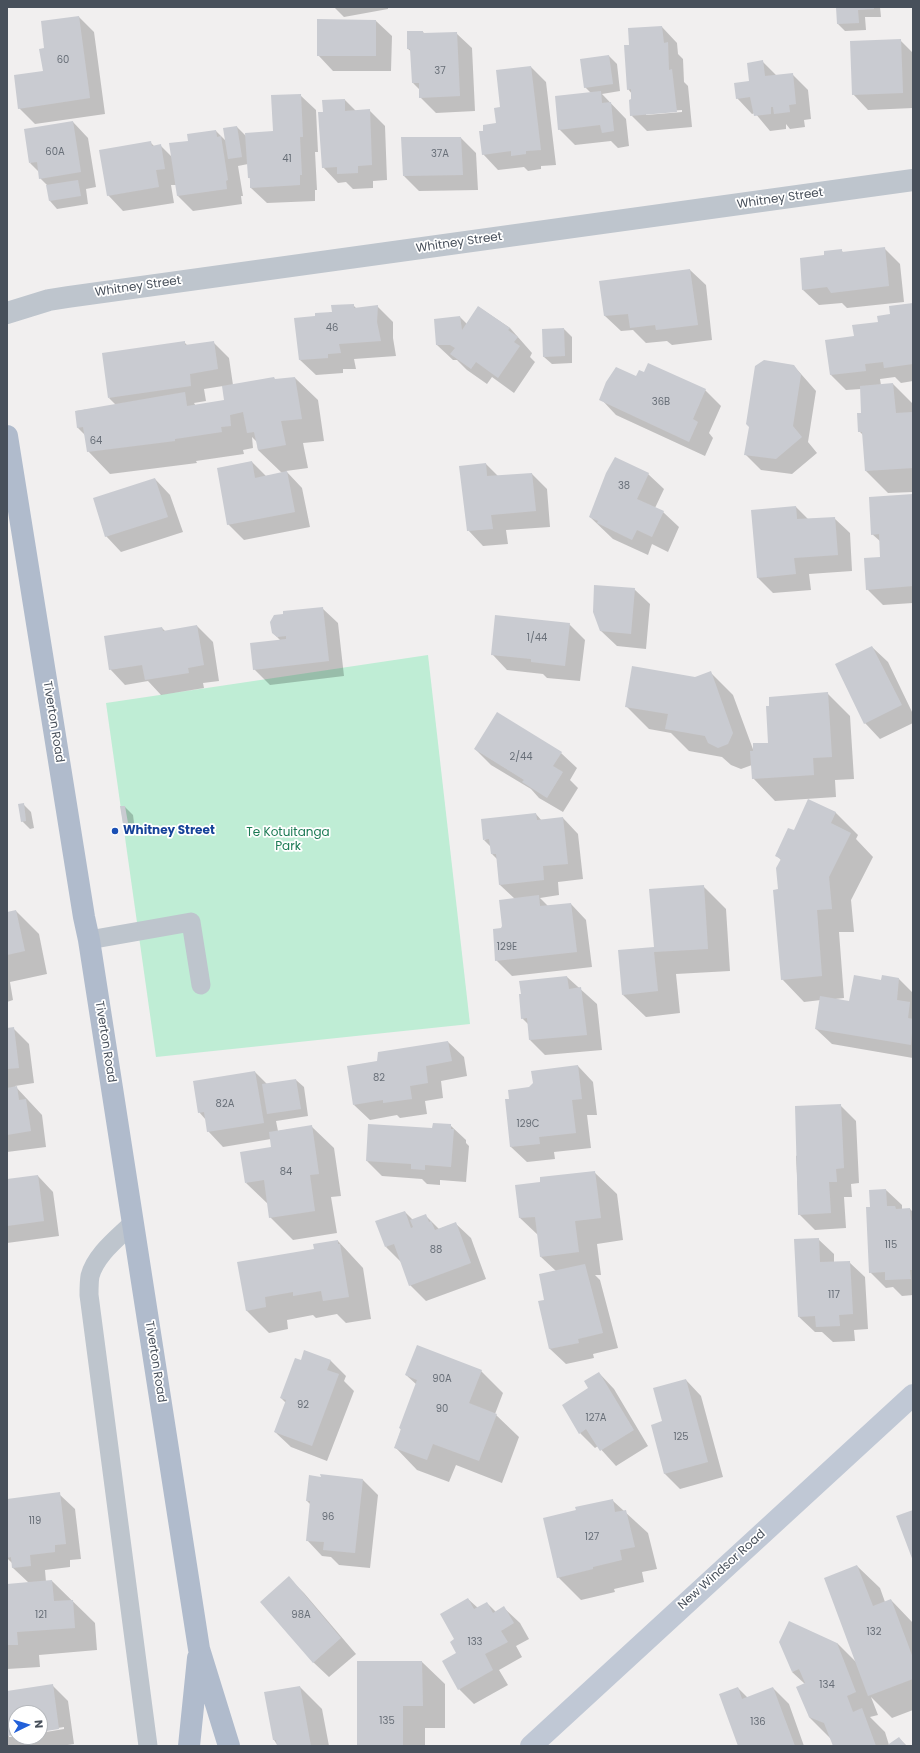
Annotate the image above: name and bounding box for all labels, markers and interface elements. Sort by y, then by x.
house number: 60 [57,54,69,66]
house number: 37 [434,65,446,77]
house number: 60A [45,146,65,158]
house number: 37A [431,148,449,160]
house number: 41 [282,153,292,165]
street label: Whitney Street [736,186,824,212]
street label: Whitney Street [415,230,503,256]
street label: Whitney Street [94,274,182,300]
house number: 46 [326,322,338,334]
house number: 36B [652,396,670,408]
house number: 64 [90,435,102,447]
house number: 38 [618,480,630,492]
house number: 1/44 [527,632,547,644]
street label: Tiverton Road [39,680,67,764]
house number: 2/44 [509,751,533,763]
place label: Whitney Street [123,824,215,838]
marker: Whitney Street [110,826,120,836]
park label: Te Kotuitanga Park [246,826,330,854]
house number: 129E [497,941,517,953]
street label: Tiverton Road [91,1000,119,1084]
house number: 82 [373,1072,385,1084]
house number: 82A [216,1098,234,1110]
house number: 129C [517,1118,539,1130]
house number: 84 [280,1166,292,1178]
house number: 115 [885,1239,897,1251]
house number: 88 [430,1244,442,1256]
house number: 117 [828,1289,840,1301]
street label: Tiverton Road [141,1320,169,1404]
house number: 90A [432,1373,452,1385]
house number: 92 [297,1399,309,1411]
house number: 90 [436,1403,448,1415]
house number: 127A [585,1412,607,1424]
house number: 125 [673,1431,689,1443]
house number: 96 [322,1511,334,1523]
house number: 119 [29,1515,41,1527]
street label: New Windsor Road [675,1527,769,1613]
house number: 127 [585,1531,599,1543]
house number: 121 [35,1609,47,1621]
house number: 98A [291,1609,311,1621]
house number: 132 [867,1626,881,1638]
house number: 133 [468,1636,482,1648]
house number: 134 [819,1679,835,1691]
north arrow [8,1705,48,1745]
house number: 135 [379,1715,395,1727]
house number: 136 [750,1716,766,1728]
text: N [31,1719,47,1729]

